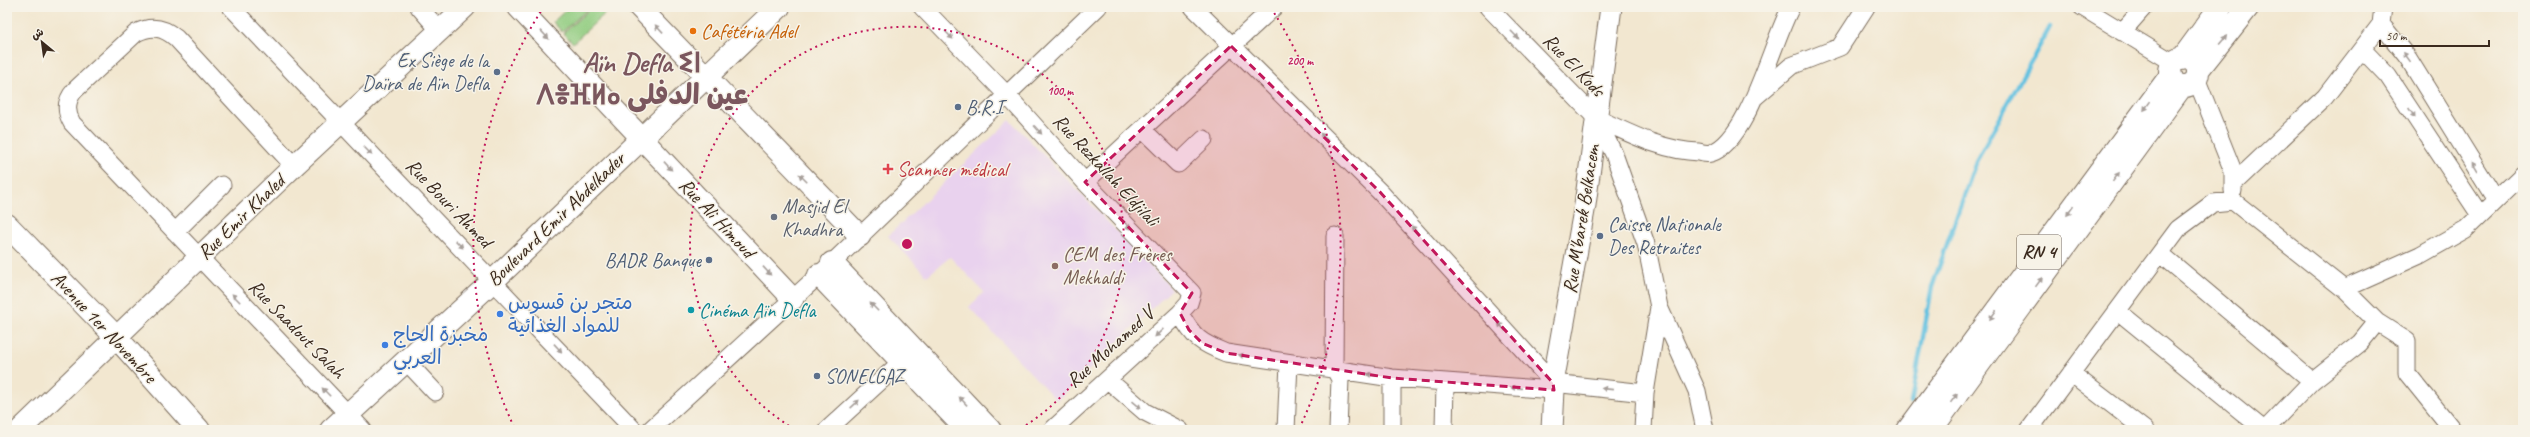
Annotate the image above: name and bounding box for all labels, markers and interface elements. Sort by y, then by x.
place label: Cafétéria Adel [701,19,800,44]
north arrow [22,22,62,62]
scale bar [2380,22,2489,48]
text: ش [28,24,46,42]
one-way arrow [655,24,664,33]
marker: Cafétéria Adel [688,26,698,36]
street label: Rue El Kods [1538,28,1612,104]
text: 50 m [2386,28,2408,44]
one-way arrow [540,30,550,40]
one-way arrow [945,30,954,40]
one-way arrow [1510,30,1520,40]
one-way arrow [2219,35,2228,46]
district label: Aïn Defla ⵉⵏ ⴷⴻⴼⵍⴰ عين الدفلى [536,45,748,113]
place label: Ex Siège de la Daïra de Aïn Defla [362,48,491,96]
one-way arrow [2403,51,2411,62]
text: 200 m [1287,53,1314,69]
marker: Ex Siège de la Daïra de Aïn Defla [492,67,502,77]
text: 100 m [1047,83,1074,99]
place label: B.R.I [966,95,1008,120]
one-way arrow [2143,101,2151,112]
marker: B.R.I [953,102,963,112]
one-way arrow [2408,107,2416,118]
street label: Rue Rezkallah Eldjilali [1048,109,1166,233]
one-way arrow [1034,125,1043,135]
one-way arrow [1319,132,1329,142]
street label: Rue M'barek Belkacem [1557,141,1605,295]
street label: Boulevard Emir Abdelkader [482,145,632,291]
one-way arrow [363,146,373,156]
street label: Rue Bouri Ahmed [400,153,500,255]
place label: Scanner médical [897,157,1011,182]
one-way arrow [663,161,673,171]
one-way arrow [2472,161,2479,173]
marker: Scanner médical [882,163,894,175]
street label: Rue Emir Khaled [192,167,292,265]
one-way arrow [2112,172,2120,182]
street label: Rue Ali Himoud [674,173,763,266]
one-way arrow [798,173,808,183]
place label: Masjid El Khadhra [782,194,850,242]
one-way arrow [2066,205,2074,216]
marker: Masjid El Khadhra [769,212,779,222]
place label: Caisse Nationale Des Retraites [1608,212,1722,260]
one-way arrow [1122,220,1132,230]
one-way arrow [1410,225,1419,236]
marker: Caisse Nationale Des Retraites [1595,231,1605,241]
road number: RN 4 [2017,235,2061,269]
centre of rings [900,237,914,251]
one-way arrow [454,239,463,249]
place label: CEM des Frères Mekhaldi [1063,242,1173,290]
place label: BADR Banque [605,248,702,273]
marker: BADR Banque [704,255,714,265]
marker: CEM des Frères Mekhaldi [1050,261,1060,271]
street label: Avenue 1er Novembre [46,266,163,389]
one-way arrow [762,266,771,276]
street label: Rue Saadout Salah [243,274,352,385]
one-way arrow [2035,277,2043,287]
place label: متجر بن قسوس للمواد الغذائية [508,290,633,338]
one-way arrow [231,293,241,303]
place label: Cinéma Aïn Defla [699,298,818,323]
street label: Rue Mohamed V [1061,298,1162,393]
one-way arrow [869,302,879,312]
marker: Cinéma Aïn Defla [686,305,696,315]
marker: متجر بن قسوس للمواد الغذائية [495,309,505,319]
one-way arrow [1989,310,1997,321]
place label: مخبزة الحاج العربي [393,322,488,375]
one-way arrow [1497,322,1506,332]
one-way arrow [1154,328,1164,338]
marker: مخبزة الحاج العربي [380,340,390,350]
one-way arrow [553,343,563,353]
one-way arrow [1237,353,1250,359]
place label: SONELGAZ [825,364,907,389]
marker: SONELGAZ [812,371,822,381]
one-way arrow [1366,371,1378,377]
one-way arrow [1509,384,1522,391]
one-way arrow [1600,385,1613,392]
one-way arrow [321,387,331,397]
one-way arrow [1950,393,1958,404]
one-way arrow [959,396,968,407]
one-way arrow [850,399,860,408]
one-way arrow [1132,401,1143,410]

